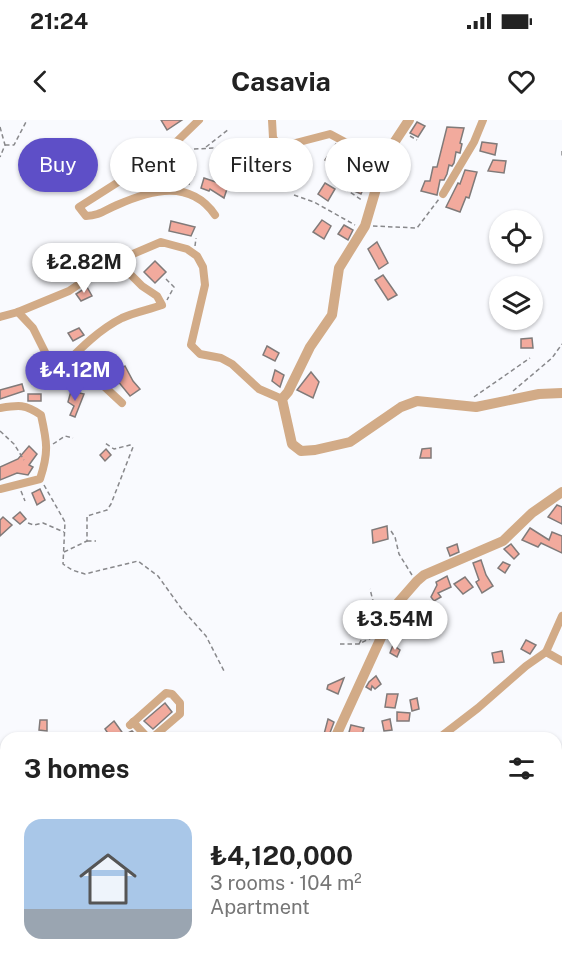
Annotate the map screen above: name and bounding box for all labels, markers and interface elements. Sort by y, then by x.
text: 21:24 [30,8,88,34]
icon: back [24,65,57,98]
text: Casavia [231,65,331,97]
icon: heart [505,65,538,98]
chip: Buy [18,138,98,192]
chip: Rent [110,138,197,192]
chip: Filters [209,138,313,192]
chip: New [325,138,411,192]
map controls [489,210,543,330]
button: locate [489,210,543,264]
pin: ₺2.82M [35,243,133,294]
text: ₺2.82M [46,250,122,274]
button: layers [489,276,543,330]
pin: ₺4.12M [26,351,124,402]
text: ₺4.12M [39,358,111,382]
pin: ₺3.54M [346,600,444,651]
text: ₺3.54M [357,607,433,631]
icon: filters [505,752,538,785]
text: 3 homes [24,753,129,784]
text: ₺4,120,000 [210,840,353,871]
icon: home [72,843,144,915]
text: 3 rooms · 104 m² [210,871,362,895]
text: Apartment [210,895,310,919]

